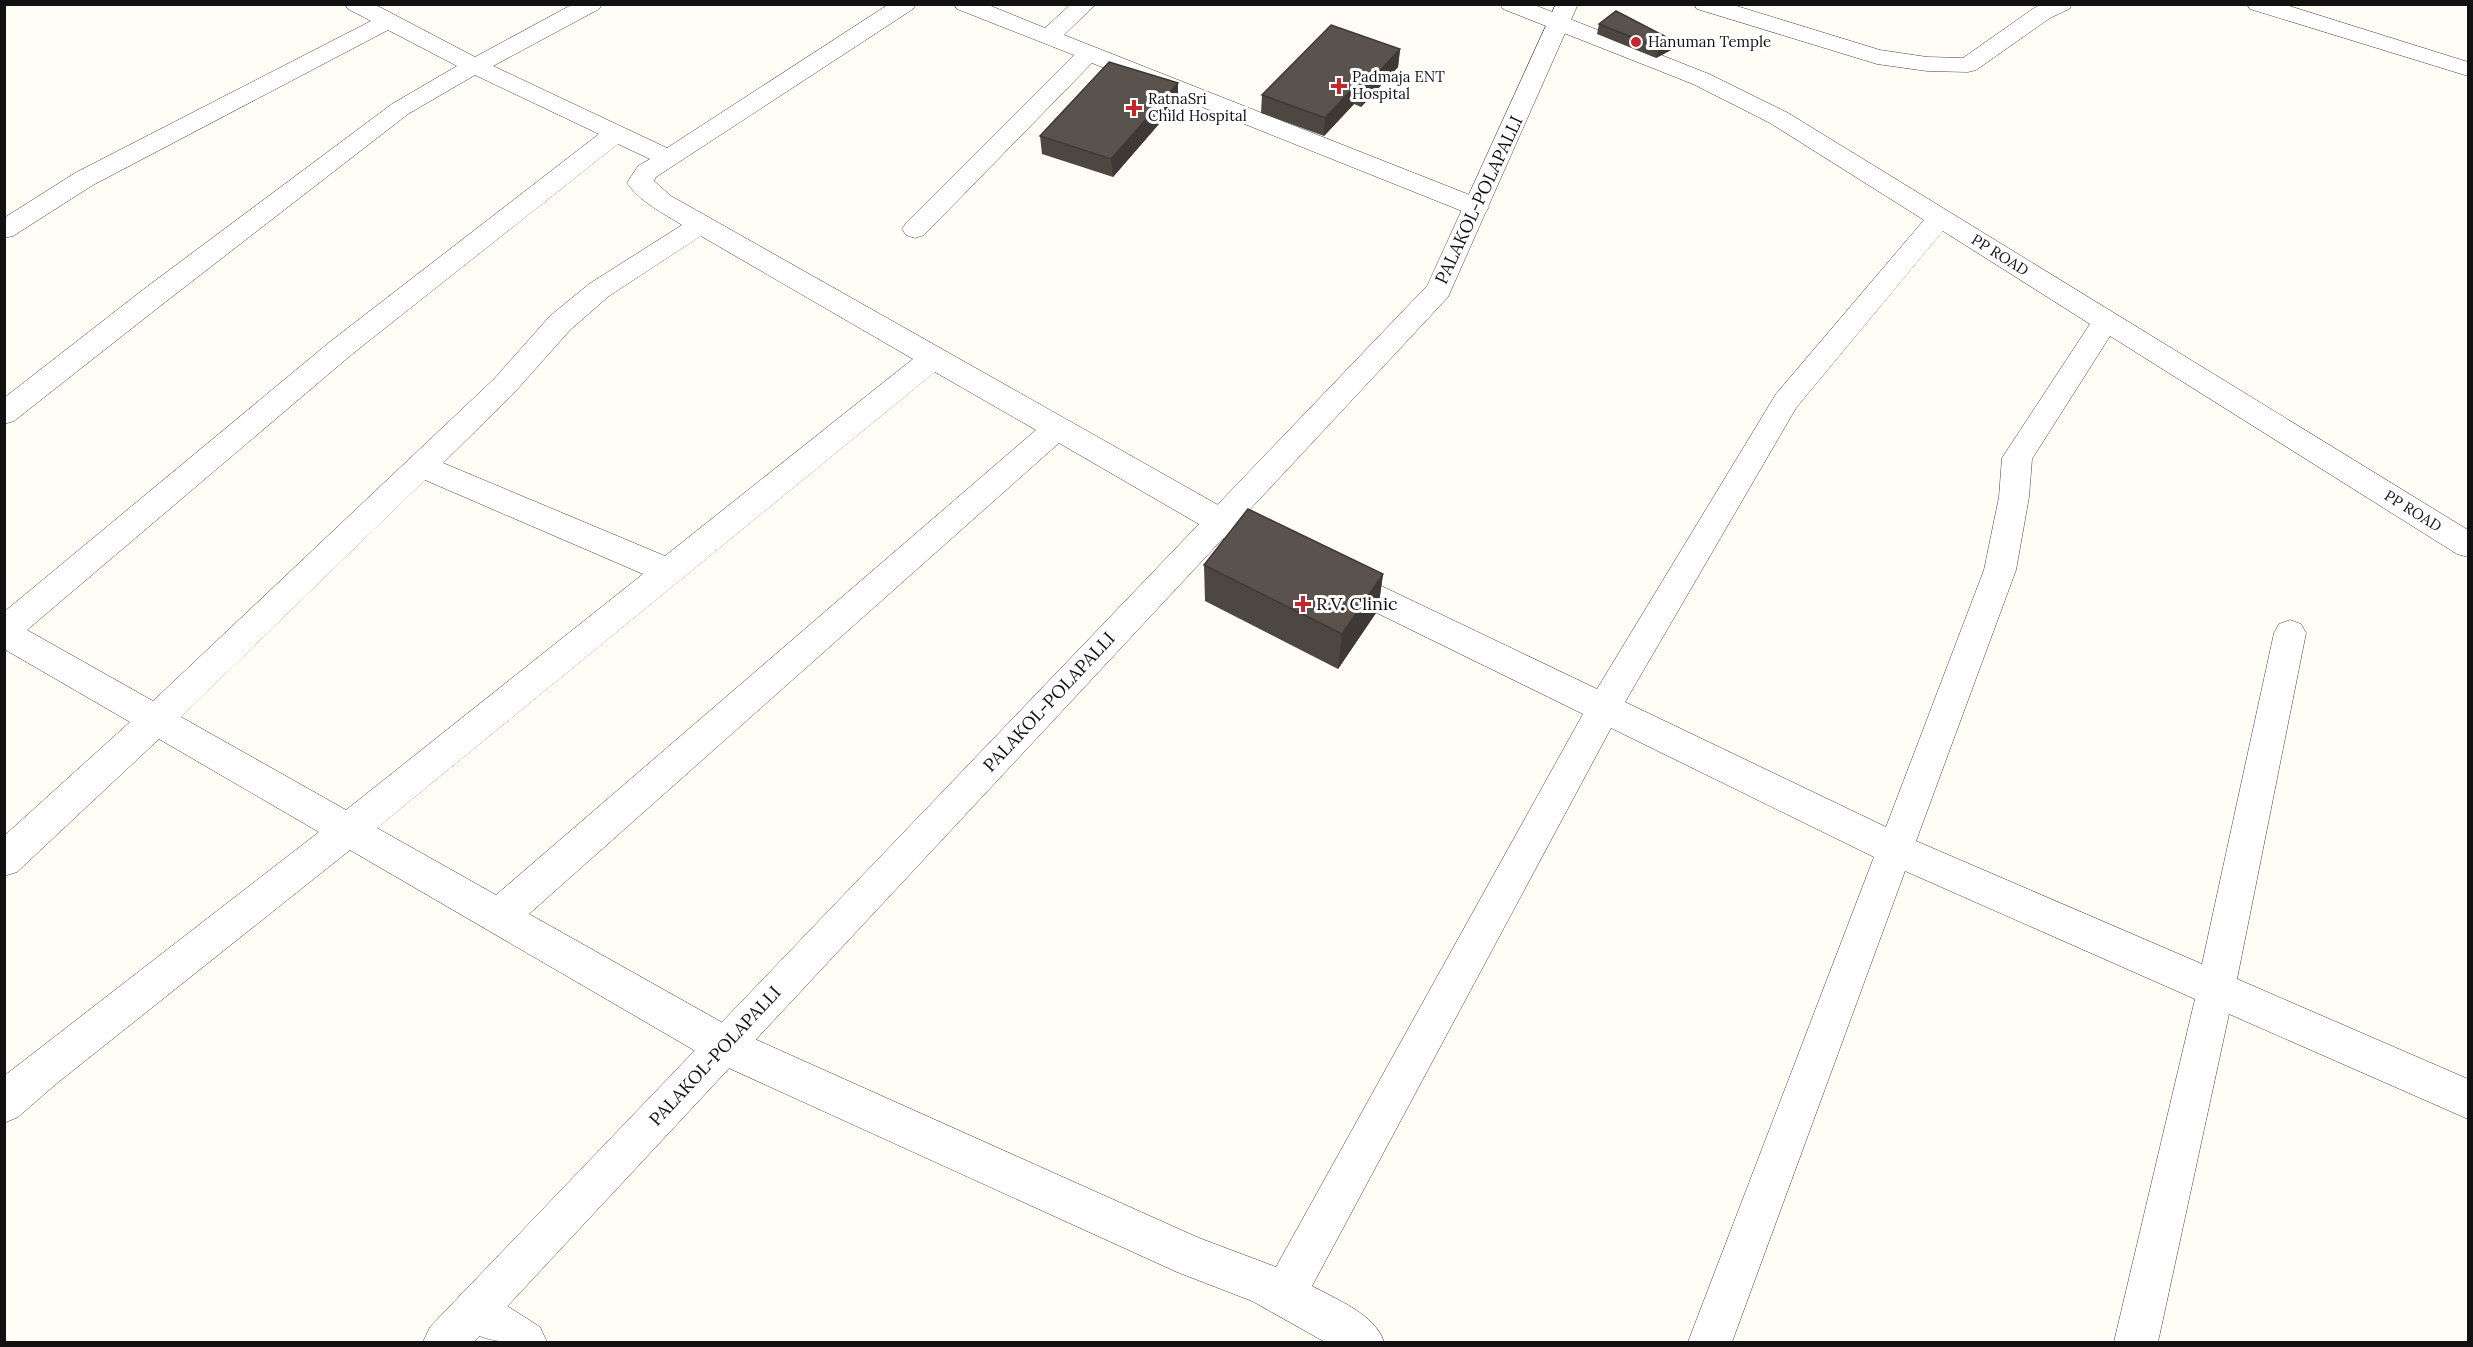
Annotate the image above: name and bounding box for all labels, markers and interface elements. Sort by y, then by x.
place label: Hanuman Temple [1648,32,1771,51]
marker: Hanuman Temple [1629,35,1643,49]
place label: Padmaja ENT Hospital [1352,67,1445,103]
marker: Padmaja ENT Hospital [1330,77,1348,95]
place label: RatnaSri Child Hospital [1148,89,1247,125]
marker: RatnaSri Child Hospital [1125,99,1143,117]
street label: PALAKOL-POLAPALLI [1429,112,1528,288]
street label: PP ROAD [1968,230,2032,280]
street label: PP ROAD [2381,486,2445,536]
place label: R.V. Clinic [1316,592,1398,615]
marker: R.V. Clinic [1294,595,1312,613]
street label: PALAKOL-POLAPALLI [978,627,1120,776]
street label: PALAKOL-POLAPALLI [644,981,786,1130]

